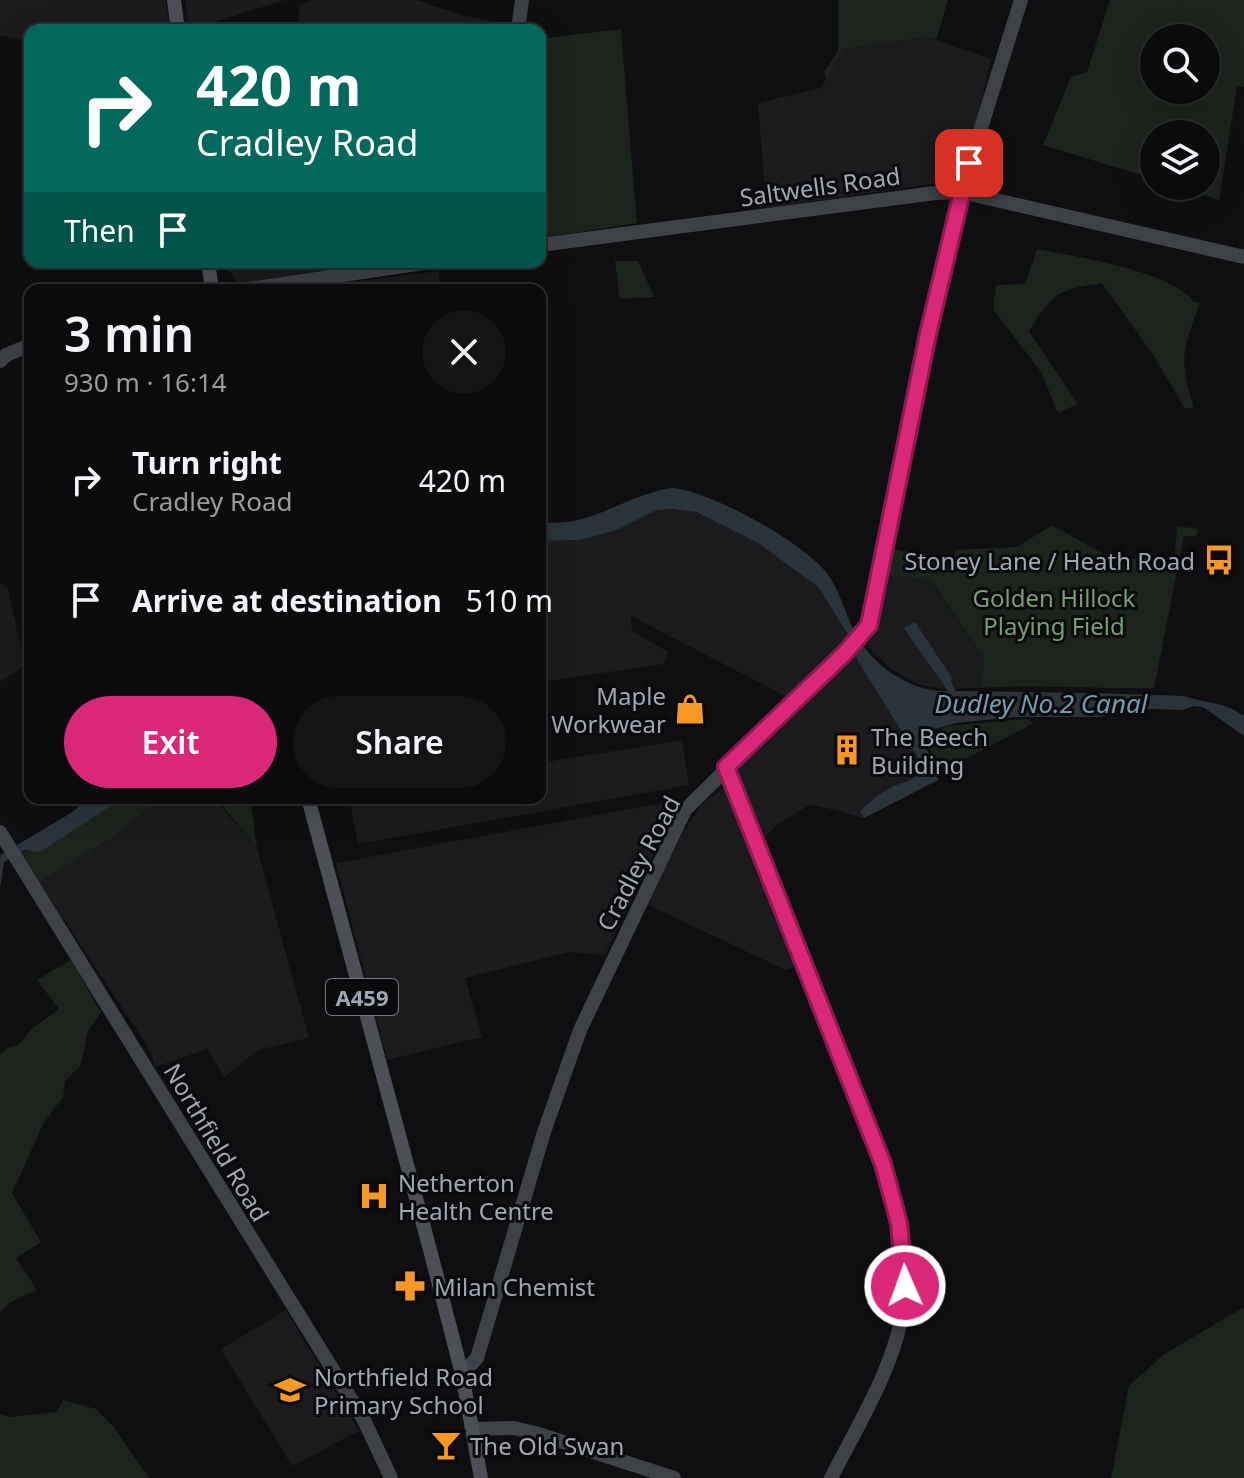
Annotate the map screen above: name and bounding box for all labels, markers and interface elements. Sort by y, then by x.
map controls [1140,24,1220,200]
button: search [1140,24,1220,104]
text: 420 m [196,46,361,122]
icon: right [64,56,168,160]
text: Cradley Road [196,118,418,167]
button: layers [1140,120,1220,200]
pin [935,129,1003,197]
icon: arrive [947,141,991,185]
street label: Saltwells Road [738,158,902,214]
icon: arrive [151,208,195,252]
text: Then [64,210,135,251]
text: 3 min [64,301,194,366]
button: close [422,310,506,394]
text: 930 m · 16:14 [64,364,227,400]
text: Turn right [132,442,282,483]
icon: right [64,458,108,502]
text: 420 m [419,460,506,501]
text: Cradley Road [132,483,293,519]
bus stop icon: Stoney Lane / Heath Road [1202,543,1236,577]
place label: Stoney Lane / Heath Road [904,544,1195,577]
icon: arrive [64,578,108,622]
text: Arrive at destination [132,580,442,621]
text: 510 m [466,580,553,621]
park label: Golden Hillock Playing Field [973,581,1136,642]
place label: Maple Workwear [551,679,666,740]
water label: Dudley No.2 Canal [935,685,1149,721]
shop icon: Maple Workwear [673,692,707,726]
button: Exit [64,696,277,788]
button: Share [293,696,506,788]
place label: The Beech Building [871,720,988,781]
building icon: The Beech Building [830,733,864,767]
street label: Cradley Road [589,790,687,936]
road number: A459 [326,979,398,1015]
street label: Northfield Road [157,1057,277,1227]
place label: Netherton Health Centre [398,1166,554,1227]
hospital icon: Netherton Health Centre [357,1179,391,1213]
position arrow [863,1244,947,1328]
pharmacy icon: Milan Chemist [393,1269,427,1303]
place label: Milan Chemist [434,1270,595,1303]
place label: Northfield Road Primary School [314,1360,493,1421]
school or university icon: Northfield Road Primary School [273,1373,307,1407]
bar icon: The Old Swan [429,1428,463,1462]
place label: The Old Swan [470,1429,624,1462]

